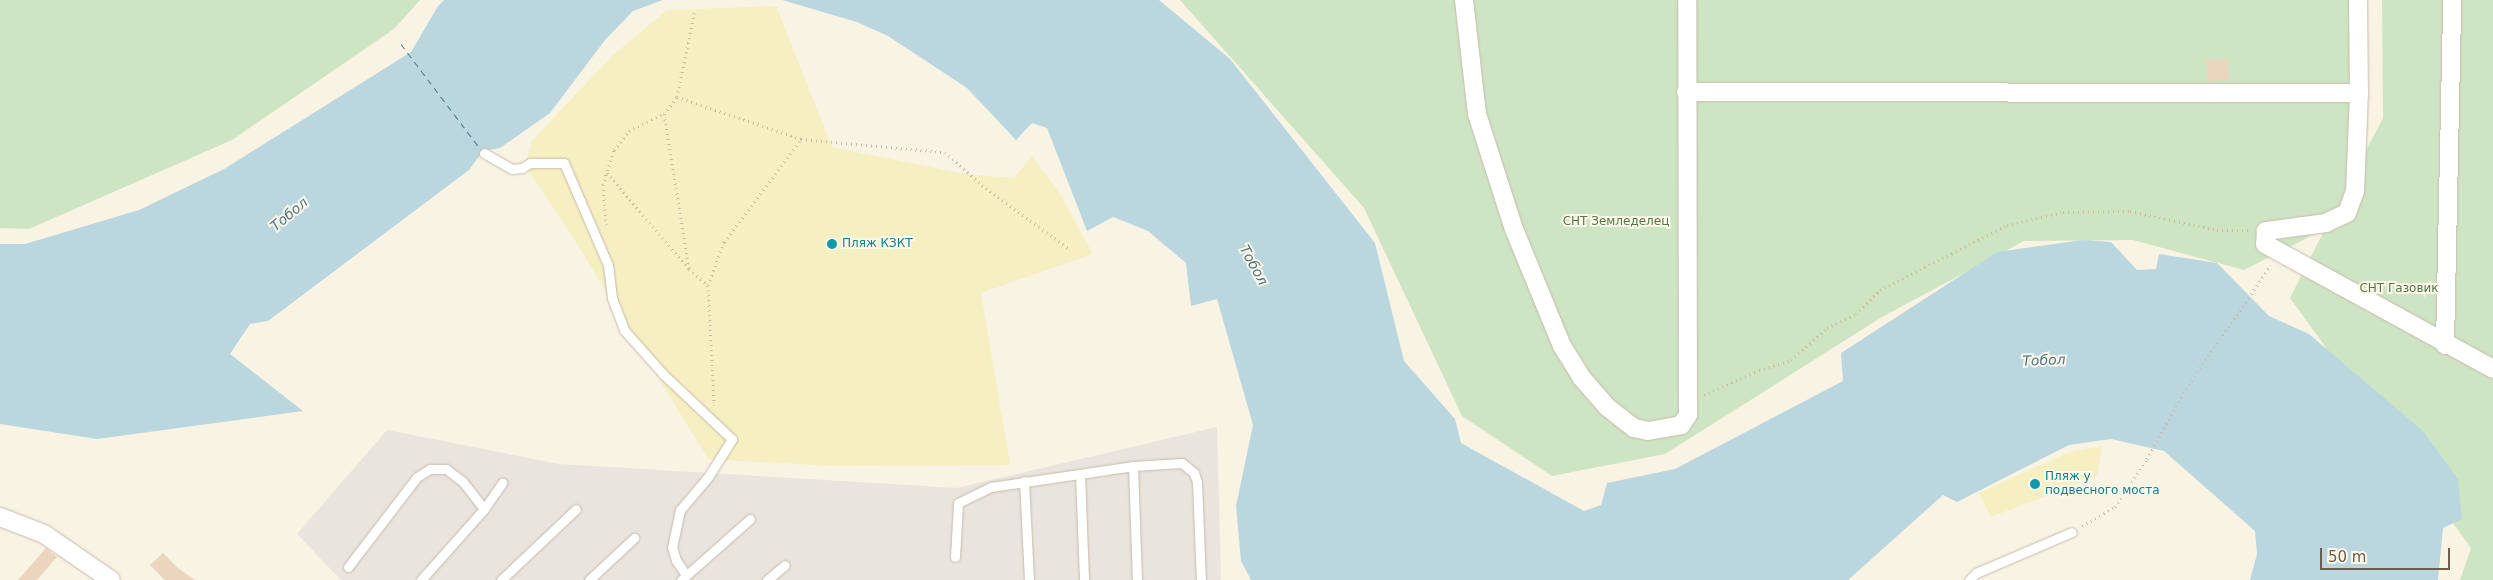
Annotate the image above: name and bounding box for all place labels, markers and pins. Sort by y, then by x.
place label: Пляж КЗКТ [842,237,913,251]
marker: Пляж КЗКТ [826,238,838,250]
place label: Пляж у подвесного моста [2045,470,2160,498]
marker: Пляж у подвесного моста [2029,478,2041,490]

